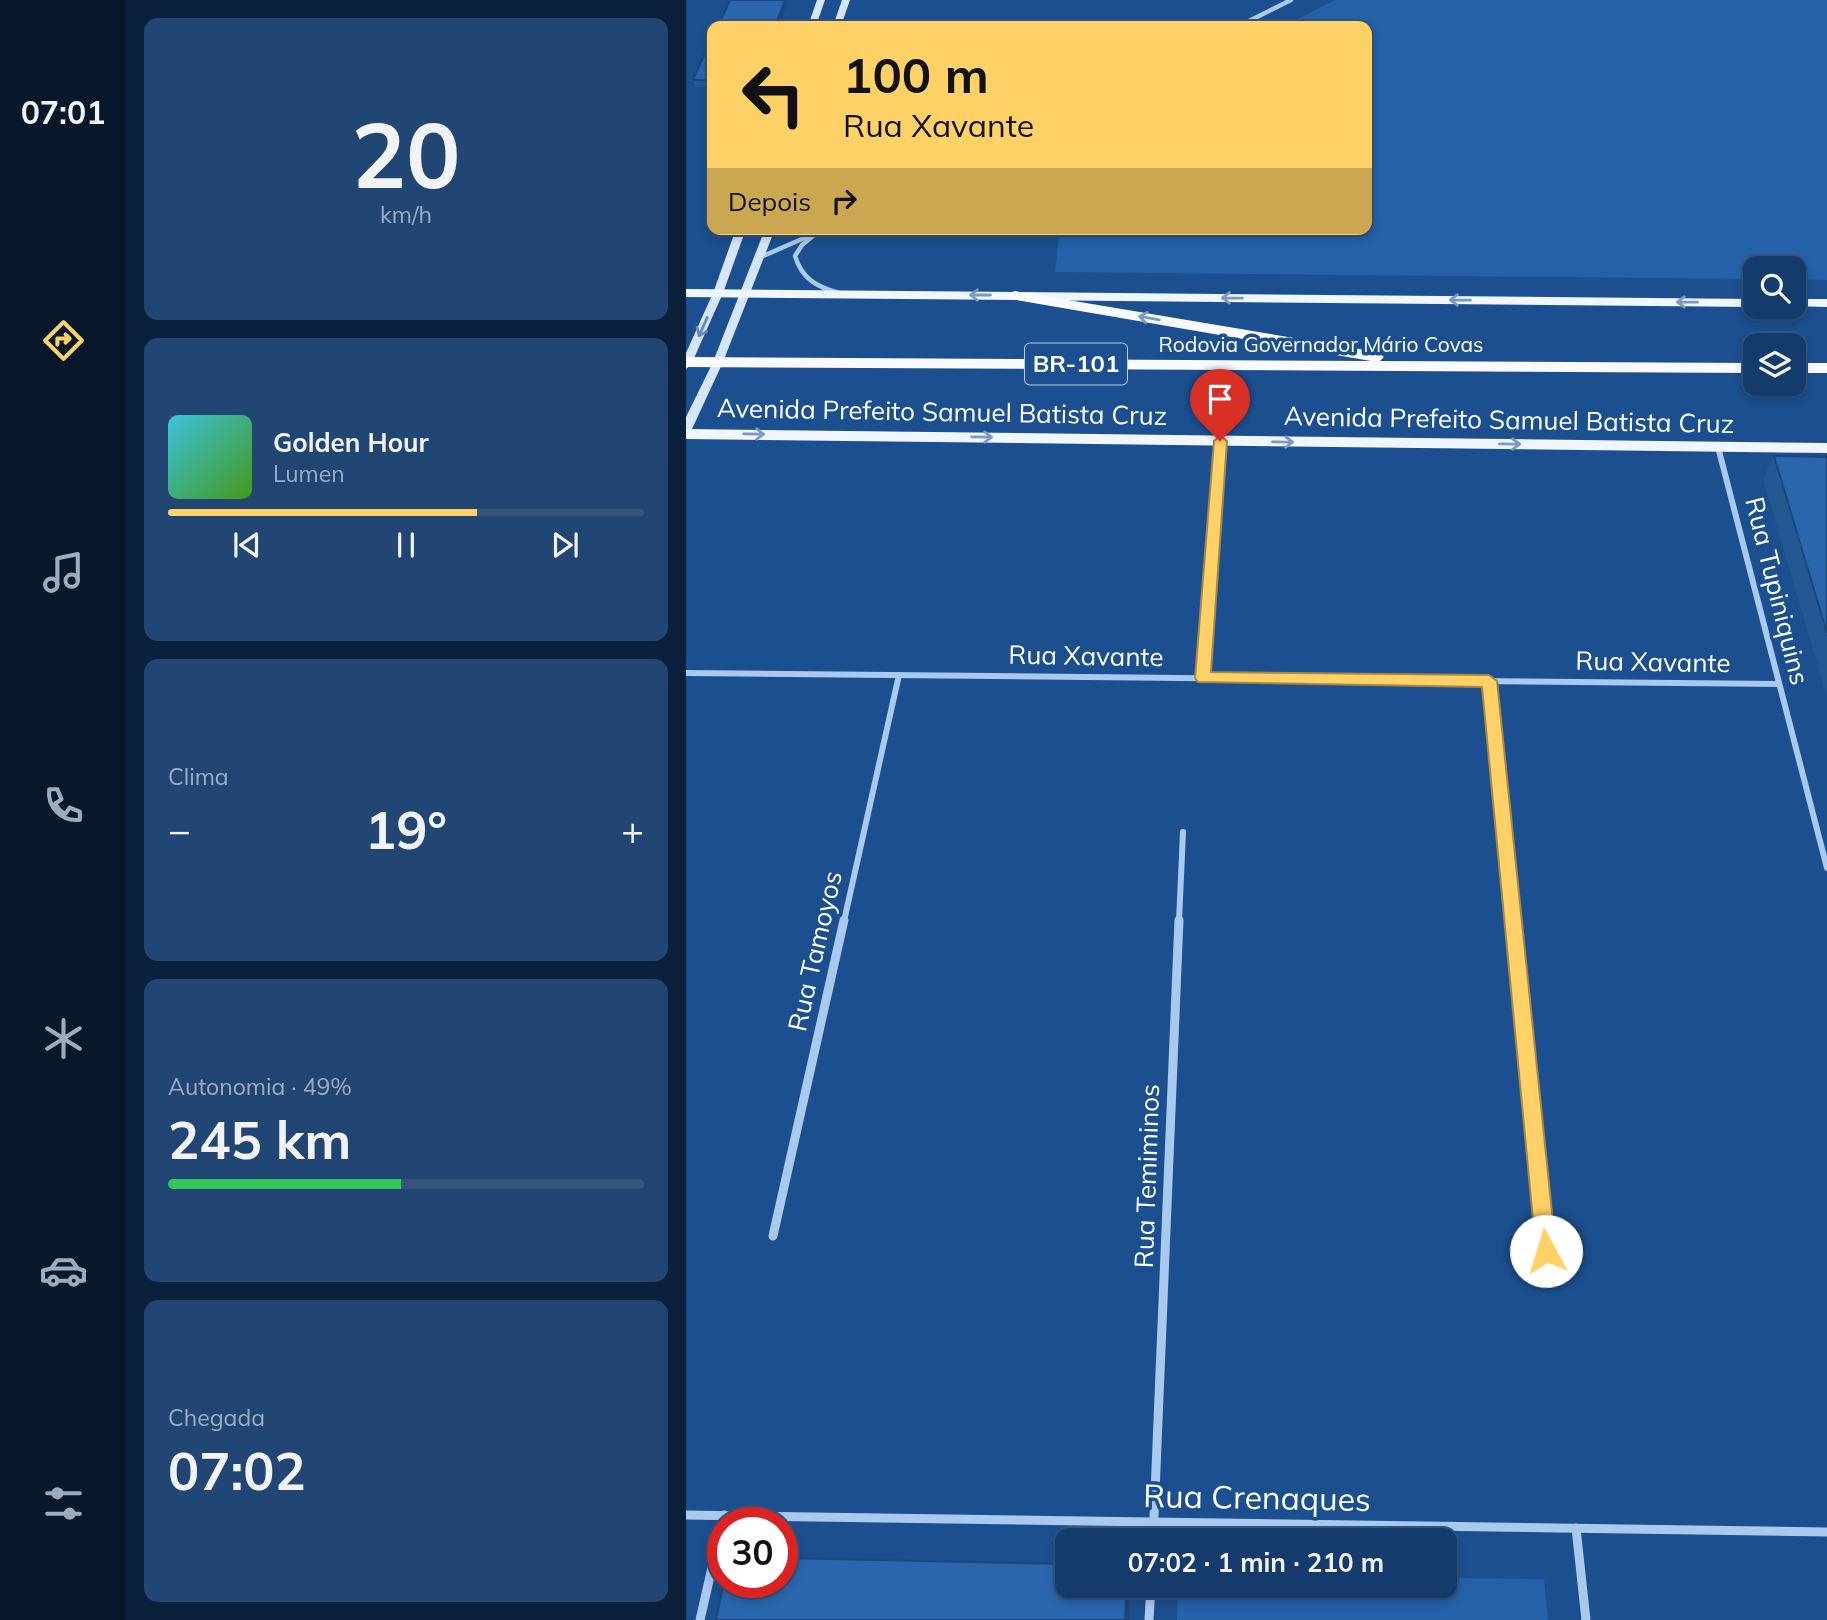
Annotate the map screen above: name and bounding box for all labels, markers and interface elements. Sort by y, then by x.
text: 100 m [843,44,989,105]
icon: left [728,49,819,140]
text: 07:01 [21,92,105,132]
text: 20 [351,97,461,211]
text: Rua Xavante [843,105,1034,145]
icon: right [825,182,863,220]
text: Depois [728,185,811,218]
text: km/h [380,200,432,229]
map controls [1743,256,1806,396]
button: search [1743,256,1806,319]
one-way arrow [969,289,992,302]
one-way arrow [1221,291,1244,305]
one-way arrow [1448,293,1471,307]
one-way arrow [1676,295,1699,309]
one-way arrow [1138,311,1161,324]
icon: directions [39,316,88,365]
one-way arrow [696,316,709,338]
street label: Rodovia Governador Mário Covas [1159,331,1483,357]
button: layers [1743,333,1806,396]
road number: BR-101 [1025,344,1127,384]
pin [1190,369,1250,441]
icon: arrive [1201,380,1239,418]
street label: Avenida Prefeito Samuel Batista Cruz [717,391,1167,432]
street label: Avenida Prefeito Samuel Batista Cruz [1284,399,1734,440]
text: Golden Hour [273,426,429,459]
one-way arrow [742,428,765,441]
one-way arrow [970,431,993,444]
one-way arrow [1271,435,1294,448]
one-way arrow [1498,438,1521,451]
text: Lumen [273,459,345,488]
street label: Rua Tupiniquins [1738,494,1817,688]
icon: previous [228,526,266,564]
icon: pause [387,526,425,564]
icon: next [546,526,584,564]
icon: music [39,548,88,597]
street label: Rua Xavante [1008,638,1164,673]
street label: Rua Xavante [1575,644,1731,679]
text: Clima [168,762,229,791]
icon: phone [39,781,88,830]
text: 19° [365,797,447,862]
text: − [168,806,191,854]
text: + [621,806,644,854]
street label: Rua Tamoyos [780,867,849,1034]
icon: climate [39,1014,88,1063]
text: Autonomia · 49% [168,1072,352,1101]
street label: Rua Temiminos [1127,1083,1166,1269]
text: 245 km [168,1107,351,1172]
position arrow [1509,1214,1583,1288]
icon: car [39,1246,88,1295]
text: Chegada [168,1403,265,1432]
text: 07:02 [168,1438,306,1503]
street label: Rua Crenaques [1143,1475,1371,1519]
icon: filters [39,1479,88,1528]
speed limit sign: 30 [707,1507,798,1598]
text: 07:02 · 1 min · 210 m [1128,1546,1384,1579]

